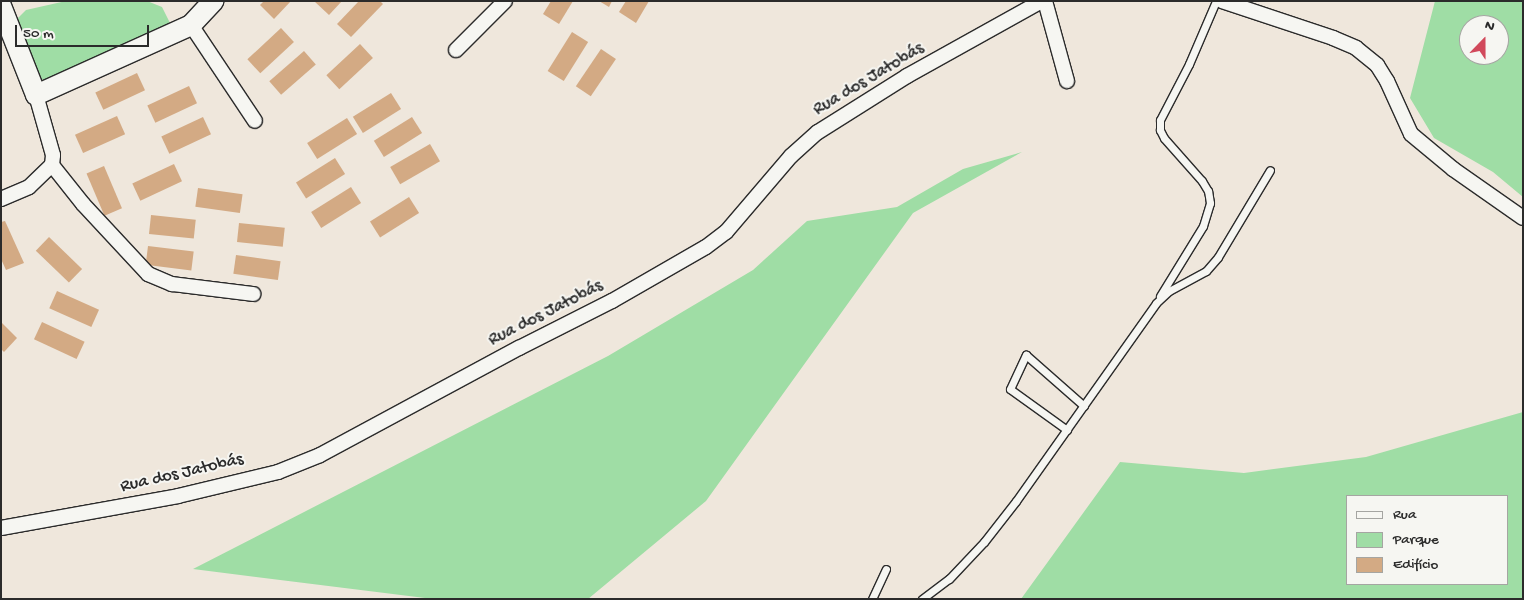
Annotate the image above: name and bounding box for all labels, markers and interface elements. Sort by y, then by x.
scale bar [18,15,151,47]
north arrow [1459,15,1509,65]
text: N [1482,17,1497,36]
text: 50 m [23,25,54,43]
street label: Rua dos Jatobás [810,38,928,122]
street label: Rua dos Jatobás [485,276,607,352]
street label: Rua dos Jatobás [119,449,245,499]
legend [1346,495,1509,585]
text: Rua [1393,506,1416,524]
text: Parque [1393,531,1439,549]
text: Edifício [1393,556,1438,574]

